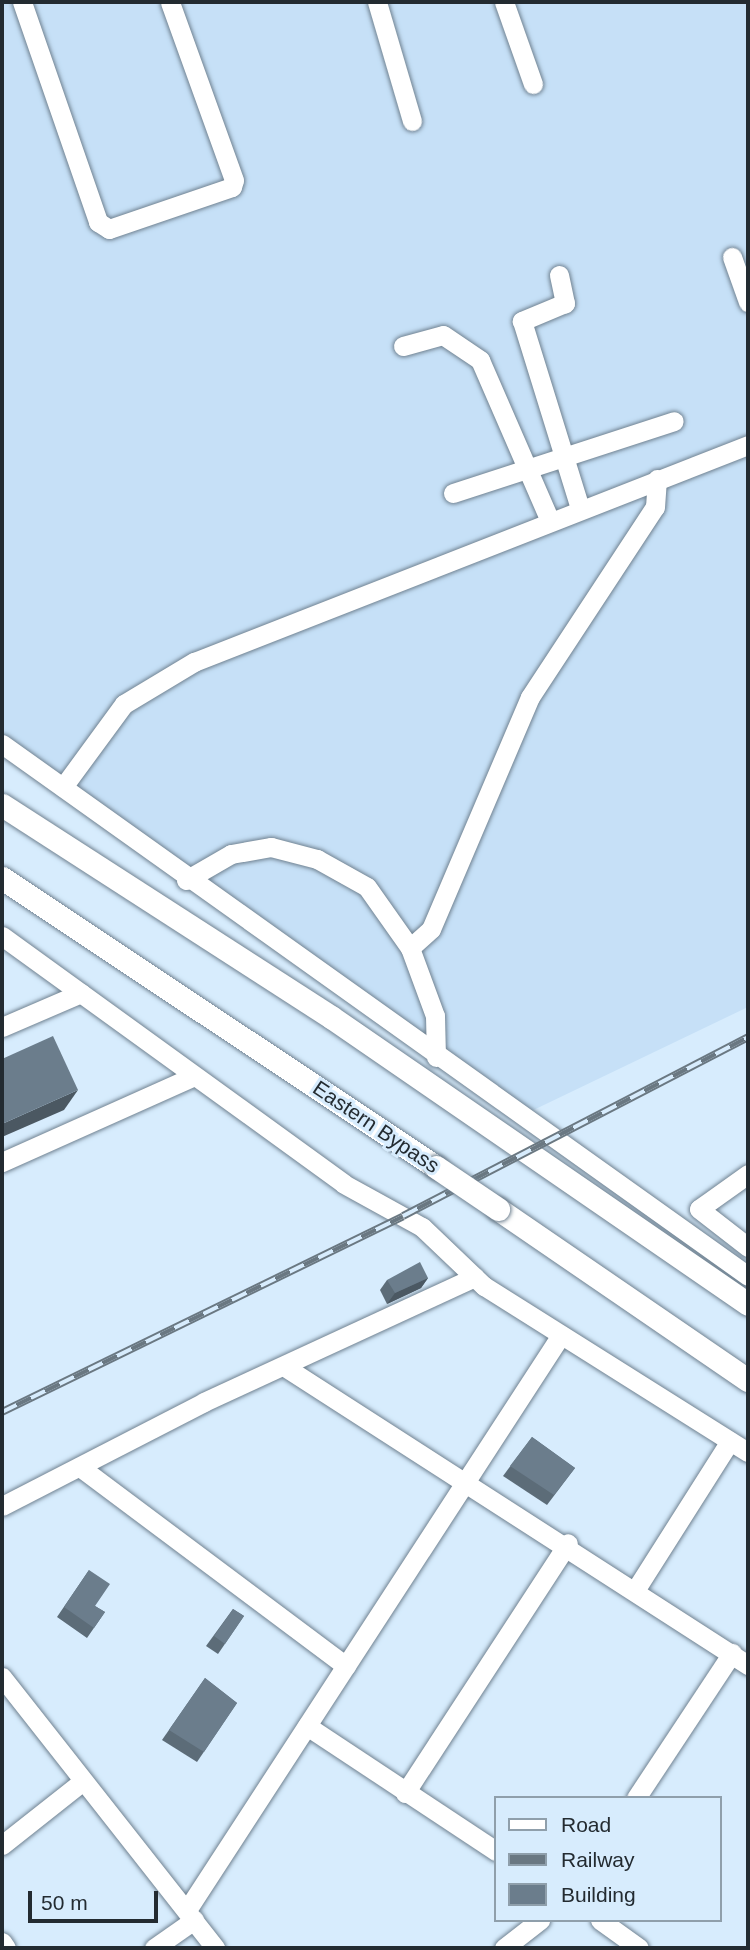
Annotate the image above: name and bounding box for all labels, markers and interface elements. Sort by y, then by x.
street label: Eastern Bypass [308,1075,444,1179]
legend [494,1796,722,1922]
text: Road [561,1813,611,1836]
text: Railway [561,1848,635,1871]
scale bar [32,1876,161,1920]
text: Building [561,1883,636,1906]
text: 50 m [41,1891,88,1914]

